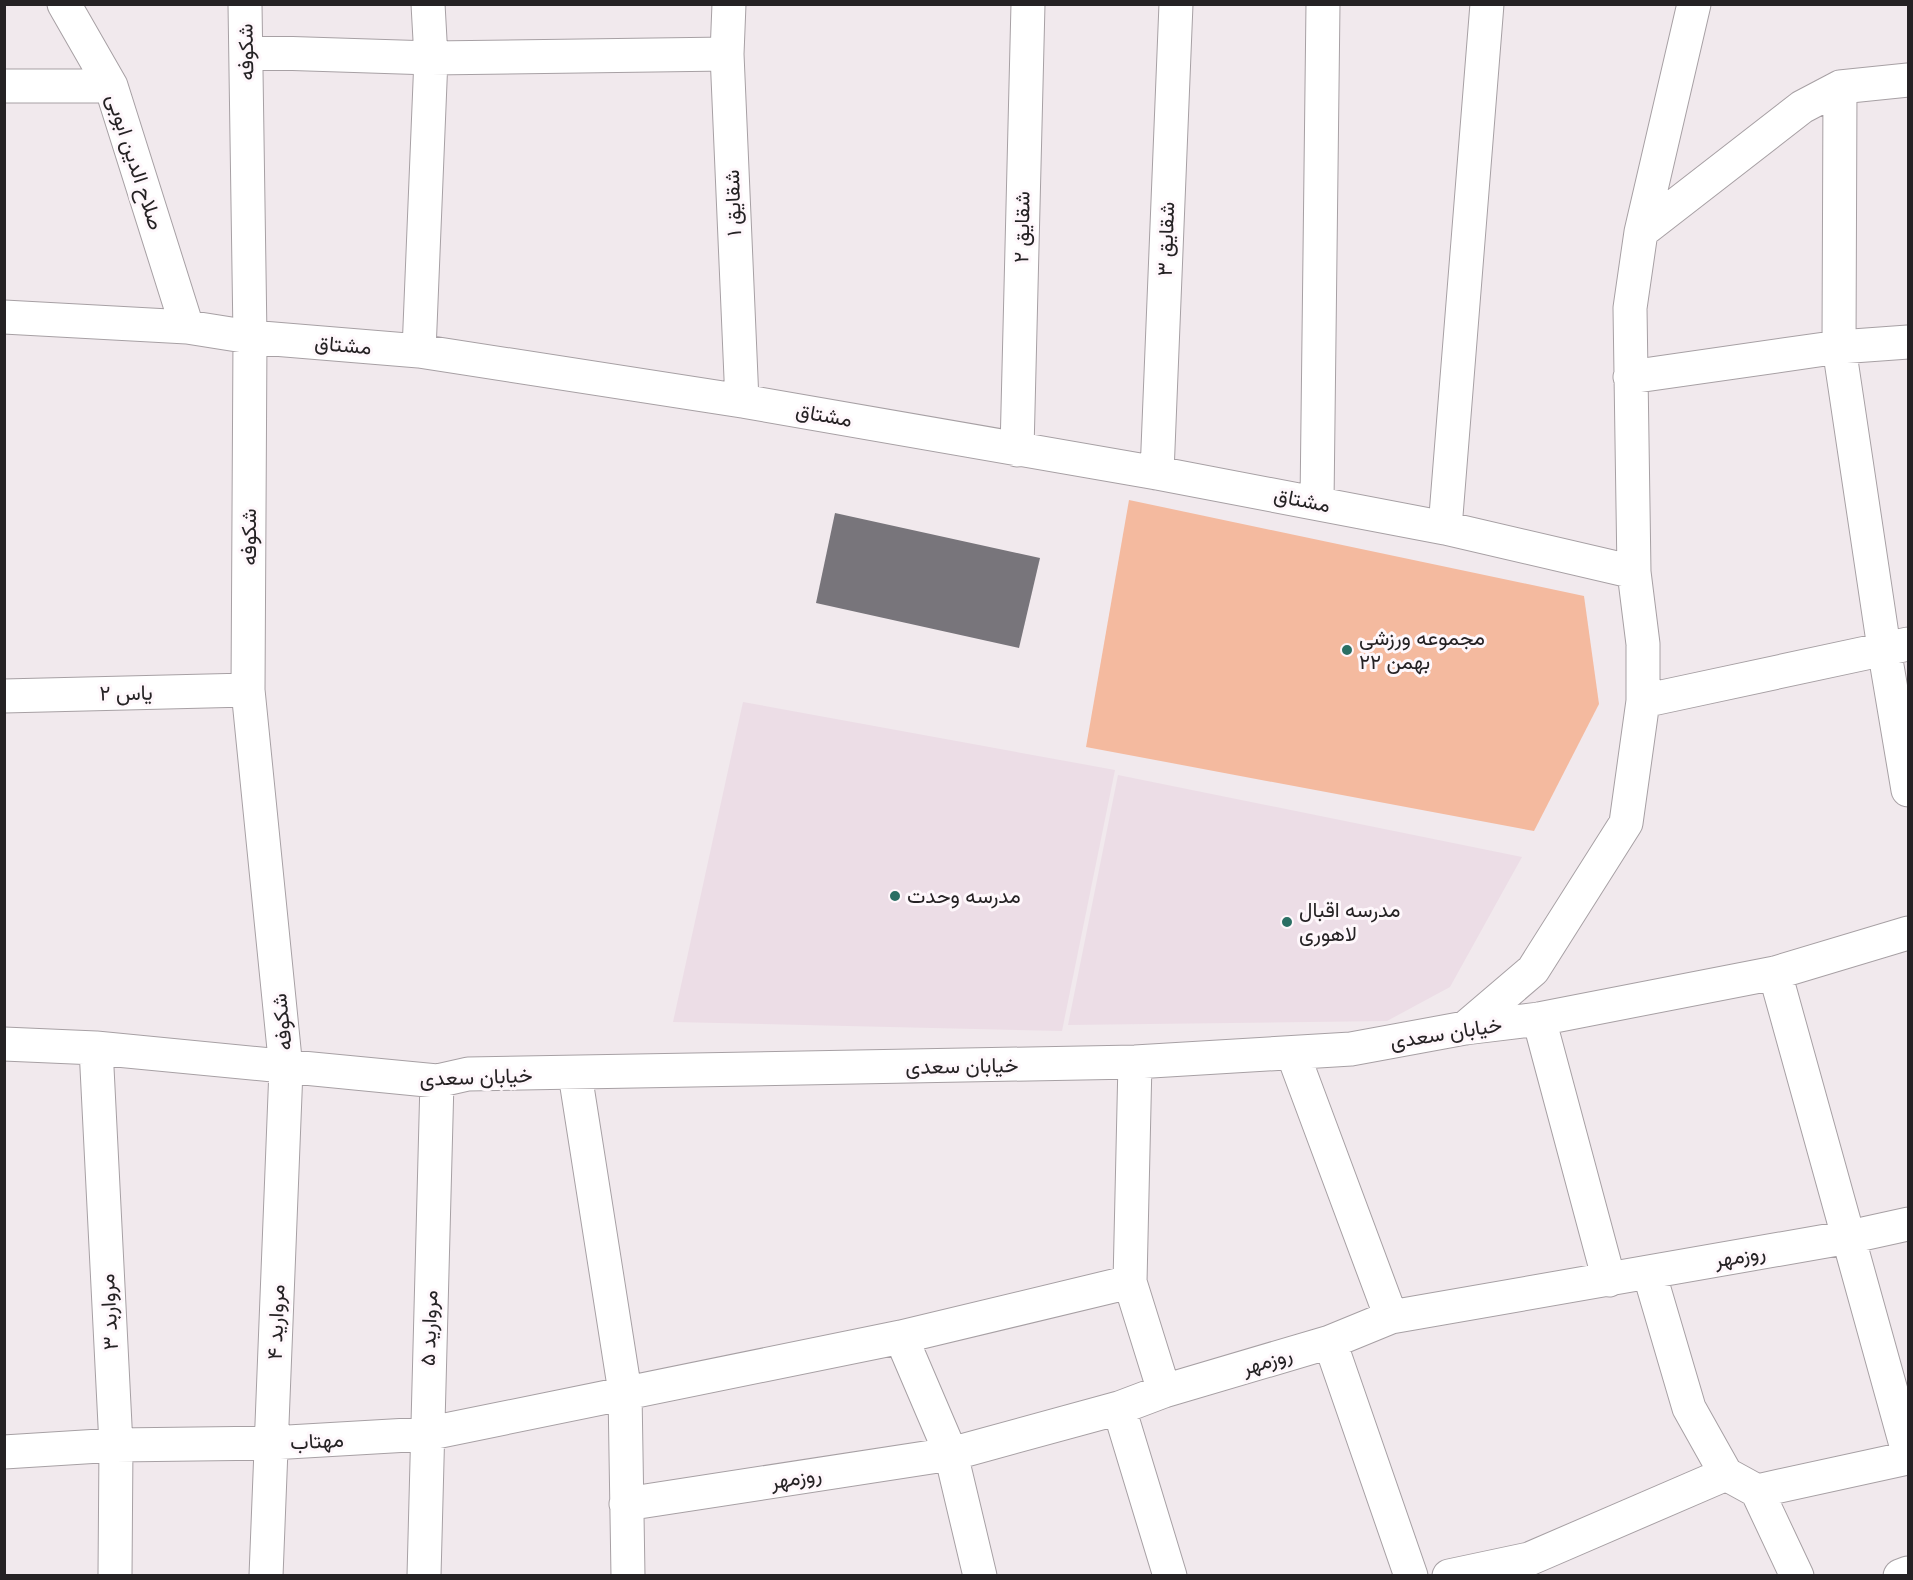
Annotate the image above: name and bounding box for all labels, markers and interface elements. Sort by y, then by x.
street label: شکوفه [232,23,260,81]
street label: صلاح الدین ابوبی [100,90,170,234]
street label: شقایق ۱ [718,169,748,237]
street label: شقایق ۲ [1007,191,1037,263]
street label: شقایق ۳ [1151,201,1181,277]
street label: مشتاق [313,329,373,361]
street label: مشتاق [793,396,855,434]
street label: مشتاق [1271,481,1333,519]
street label: شکوفه [235,508,263,566]
place label: مجموعه ورزشی ۲۲ بهمن [1359,624,1485,676]
marker: مجموعه ورزشی ۲۲ بهمن [1340,643,1354,657]
street label: یاس ۲ [99,679,153,707]
place label: مدرسه وحدت [907,882,1021,910]
marker: مدرسه وحدت [888,889,902,903]
place label: مدرسه اقبال لاهوری [1299,896,1400,948]
marker: مدرسه اقبال لاهوری [1280,915,1294,929]
street label: شکوفه [265,992,299,1052]
street label: خیابان سعدی [1388,1010,1504,1056]
street label: خیابان سعدی [905,1051,1019,1081]
street label: خیابان سعدی [419,1061,533,1093]
street label: روزمهر [1711,1238,1768,1274]
street label: مرواربد ۳ [93,1273,125,1351]
street label: مروارید ۴ [261,1284,291,1360]
street label: مروارید ۵ [414,1290,444,1366]
street label: روزمهر [1237,1340,1296,1382]
street label: مهتاب [290,1426,344,1456]
street label: روزمهر [767,1460,824,1496]

